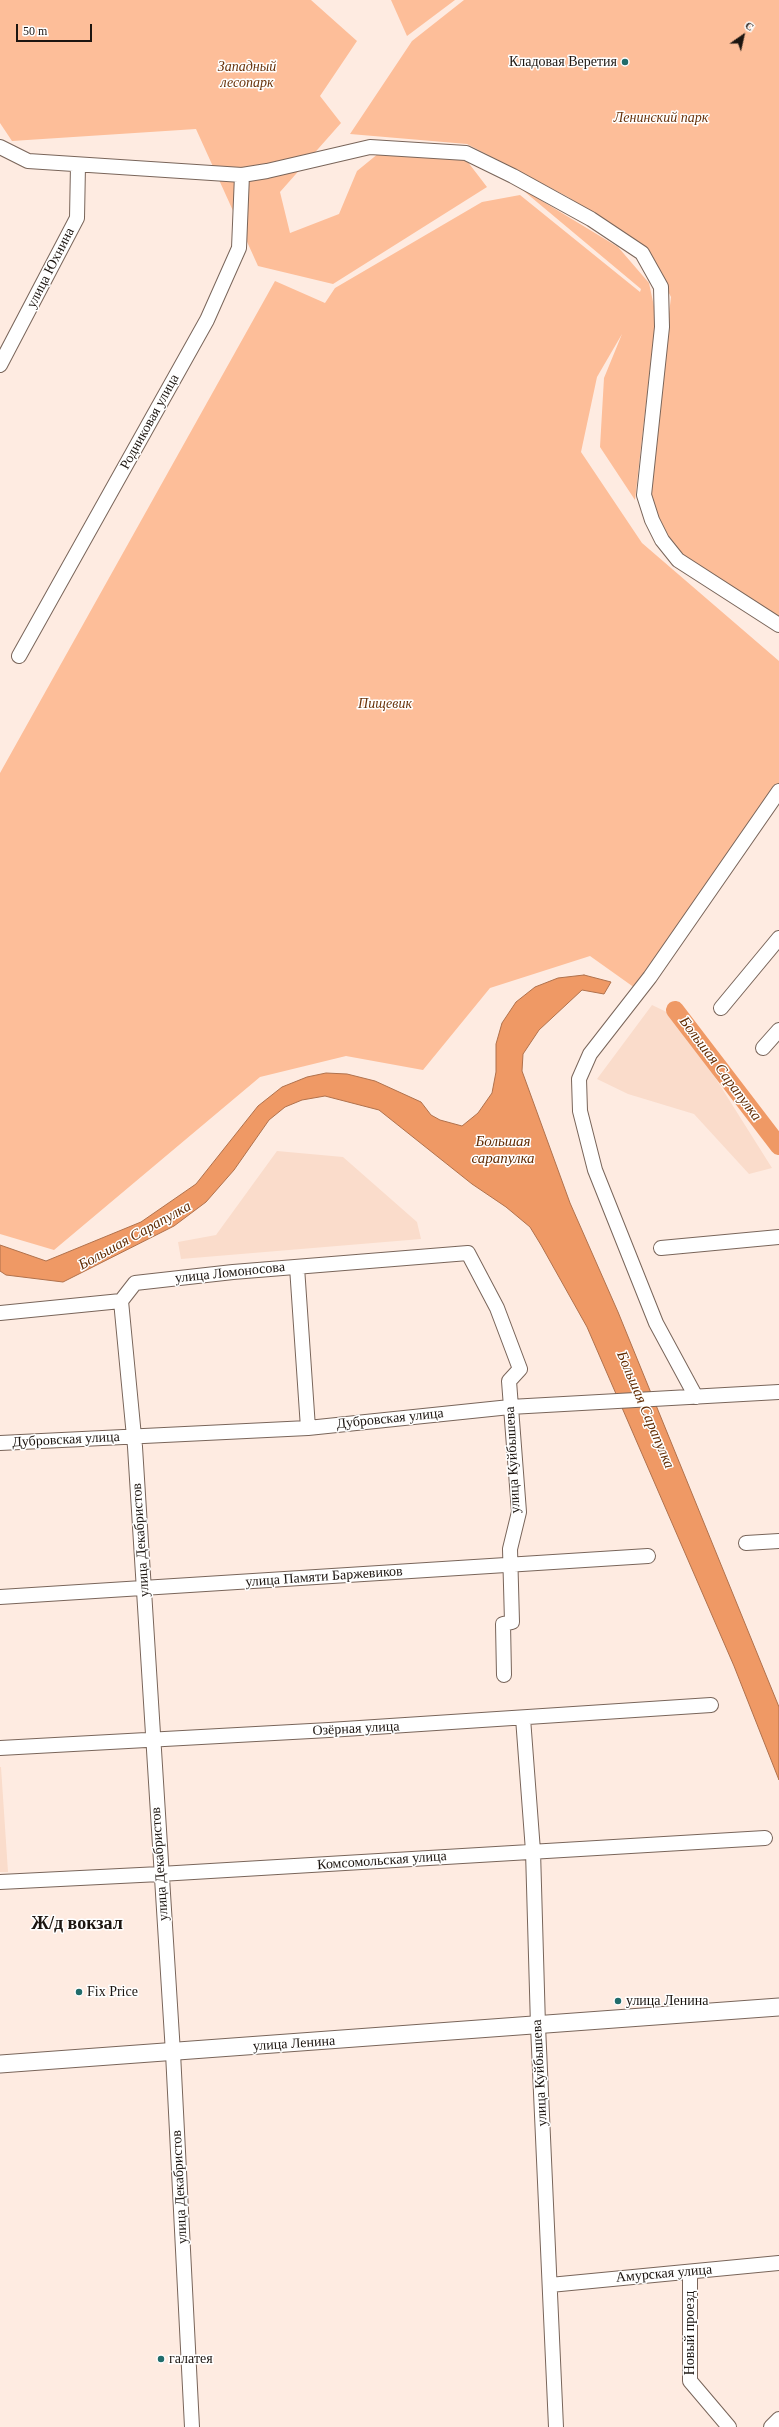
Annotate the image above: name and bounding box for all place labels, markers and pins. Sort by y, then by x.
place label: Кладовая Веретия [509,54,617,70]
marker: Кладовая Веретия [620,57,630,67]
place label: Fix Price [87,1984,138,2000]
marker: Fix Price [74,1987,84,1997]
place label: улица Ленина [626,1993,708,2009]
marker: улица Ленина [613,1996,623,2006]
place label: галатея [169,2351,213,2367]
marker: галатея [156,2354,166,2364]

